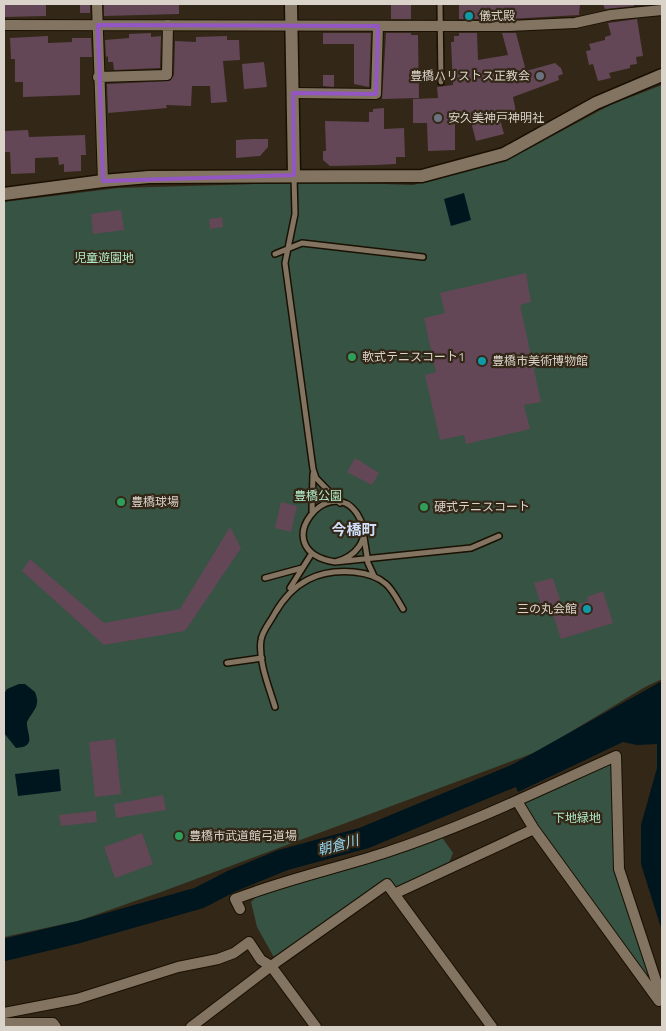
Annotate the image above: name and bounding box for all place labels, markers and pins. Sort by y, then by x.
place label: 儀式殿 [479,6,515,25]
marker: 儀式殿 [463,10,475,22]
place label: 豊橋ハリストス正教会 [410,66,530,85]
marker: 豊橋ハリストス正教会 [534,70,546,82]
place label: 安久美神戸神明社 [448,108,544,127]
marker: 安久美神戸神明社 [432,112,444,124]
place label: 軟式テニスコート1 [362,347,465,366]
marker: 軟式テニスコート1 [346,351,358,363]
place label: 豊橋市美術博物館 [492,351,588,370]
marker: 豊橋市美術博物館 [476,355,488,367]
place label: 豊橋球場 [131,492,179,511]
marker: 豊橋球場 [115,496,127,508]
place label: 硬式テニスコート [434,497,530,516]
marker: 硬式テニスコート [418,501,430,513]
place label: 三の丸会館 [517,599,577,618]
marker: 三の丸会館 [581,603,593,615]
place label: 豊橋市武道館弓道場 [189,826,297,845]
marker: 豊橋市武道館弓道場 [173,830,185,842]

